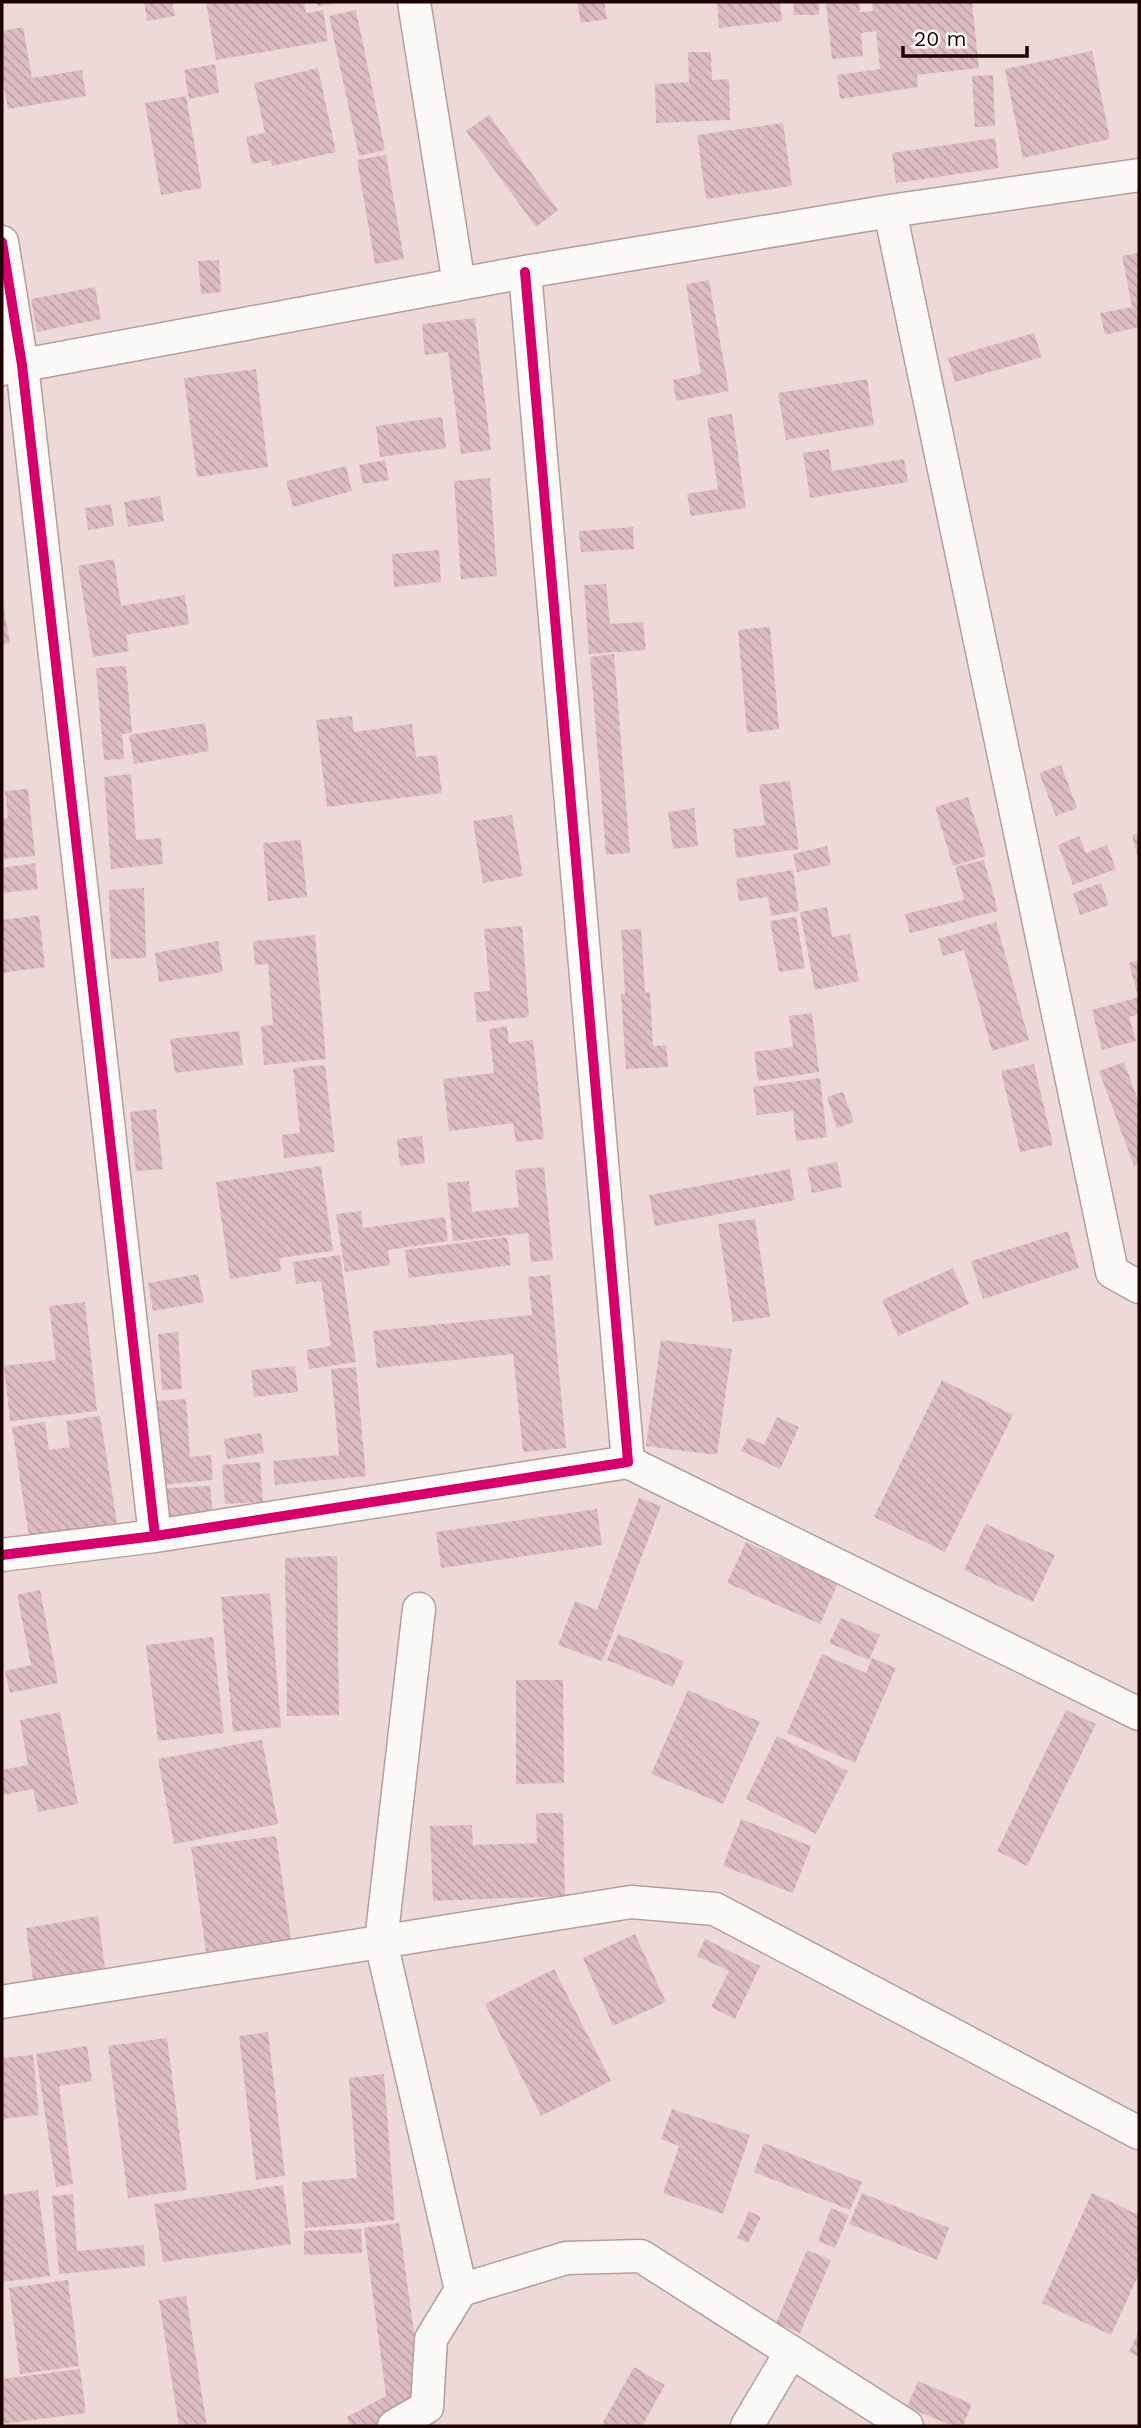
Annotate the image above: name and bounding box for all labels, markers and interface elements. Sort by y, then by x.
scale bar [903,14,1027,58]
text: 20 m [914,26,966,51]

